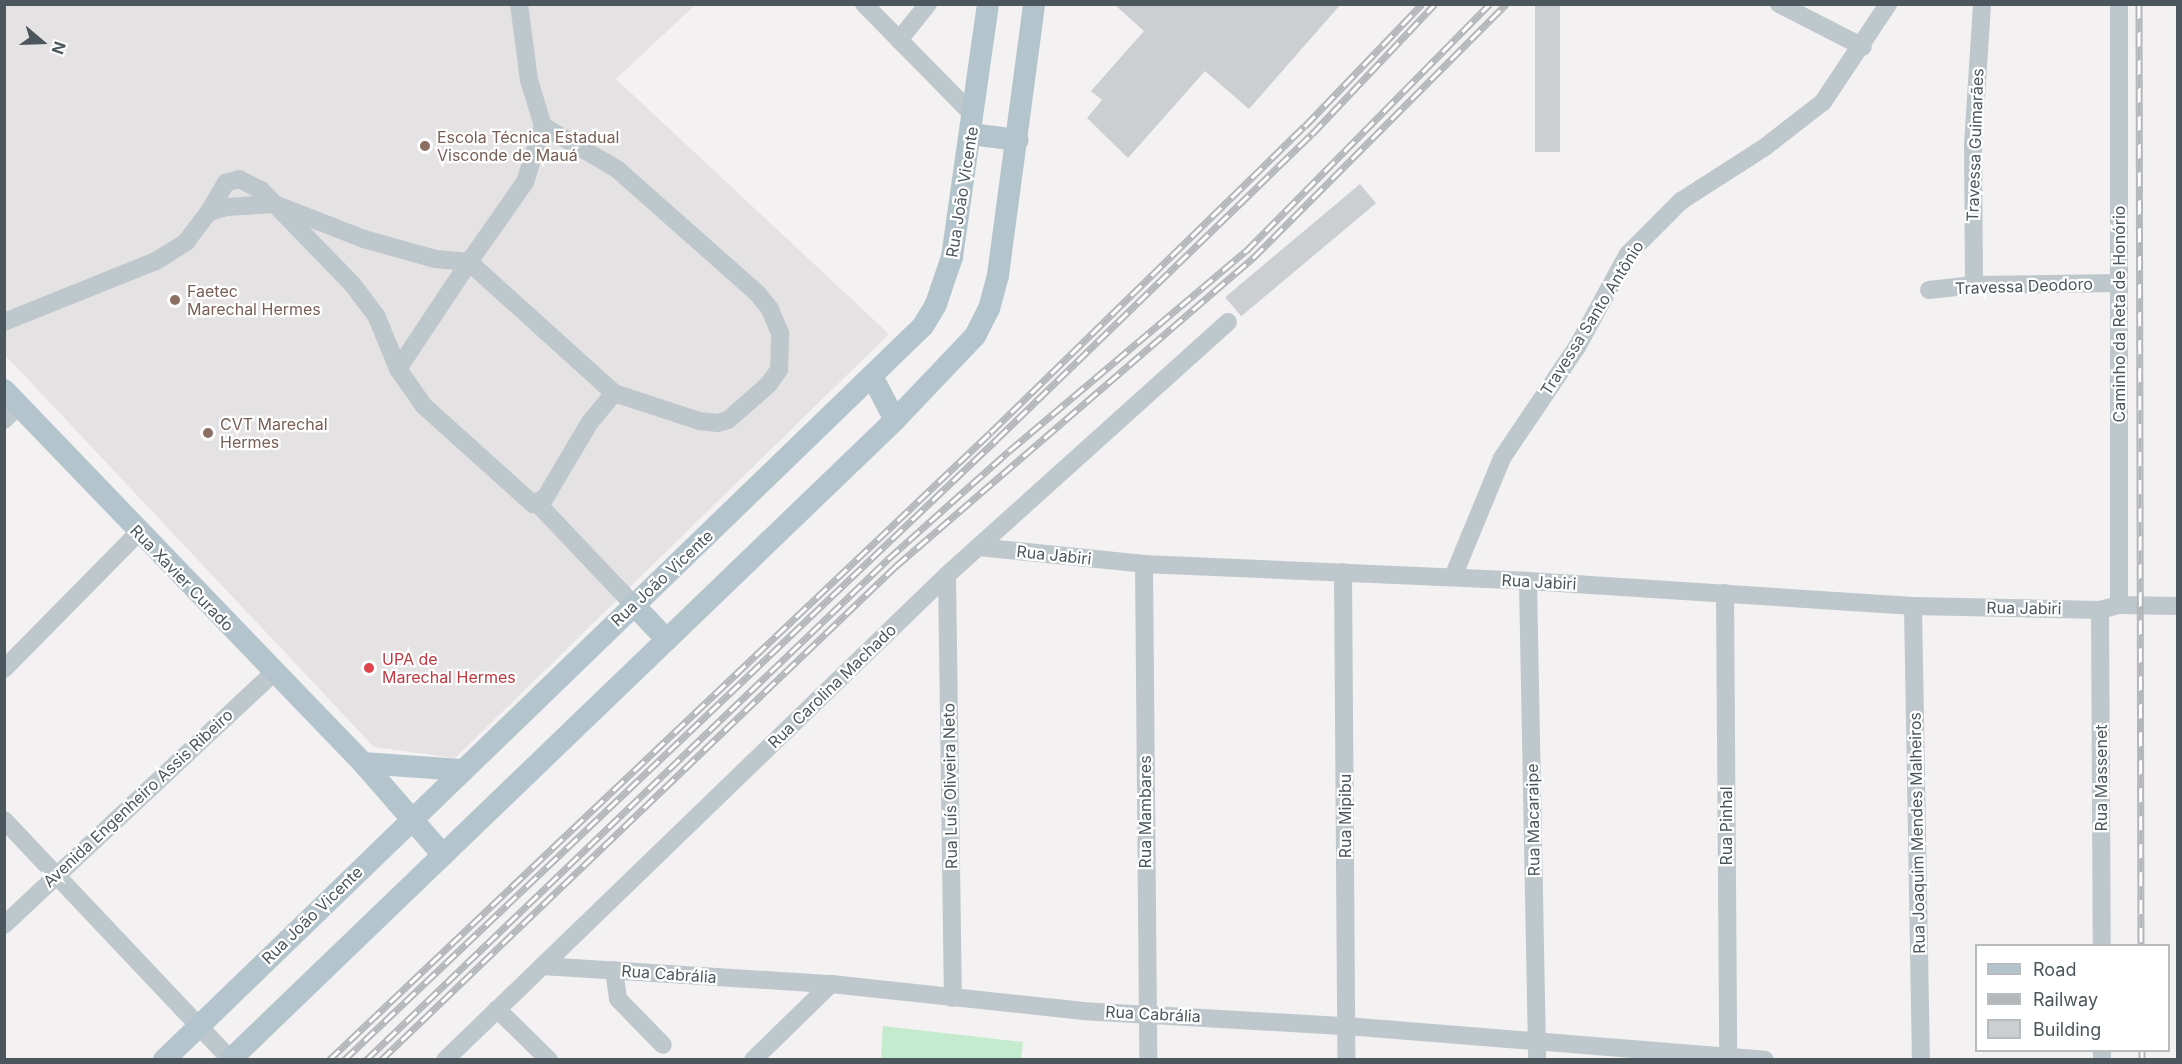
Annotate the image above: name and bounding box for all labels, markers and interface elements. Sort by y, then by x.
north arrow [12,12,72,72]
text: N [48,39,70,57]
street label: Travessa Guimarães [1963,68,1987,222]
street label: Rua João Vicente [942,125,982,259]
place label: Escola Técnica Estadual Visconde de Mauá [437,127,619,165]
marker: Escola Técnica Estadual Visconde de Mauá [418,139,432,153]
street label: Caminho da Reta de Honório [2109,206,2129,422]
street label: Travessa Santo Antônio [1537,237,1647,399]
street label: Travessa Deodoro [1955,274,2093,298]
place label: Faetec Marechal Hermes [187,281,321,319]
marker: Faetec Marechal Hermes [168,293,182,307]
place label: CVT Marechal Hermes [220,414,328,452]
marker: CVT Marechal Hermes [201,426,215,440]
street label: Rua Xavier Curado [126,521,238,635]
street label: Rua João Vicente [607,526,717,630]
street label: Rua Jabiri [1016,542,1092,568]
street label: Rua Jabiri [1501,570,1577,594]
street label: Rua Jabiri [1986,598,2062,618]
street label: Rua Carolina Machado [764,620,900,752]
place label: UPA de Marechal Hermes [382,649,516,687]
marker: UPA de Marechal Hermes [360,659,378,677]
street label: Rua Luís Oliveira Neto [939,703,961,869]
street label: Avenida Engenheiro Assis Ribeiro [39,705,237,891]
street label: Rua Joaquim Mendes Malheiros [1905,712,1929,954]
street label: Rua Massenet [2091,725,2111,831]
street label: Rua Mambares [1135,755,1155,869]
street label: Rua Macaraipe [1522,763,1544,877]
street label: Rua Mipibu [1335,774,1355,858]
street label: Rua Pinhal [1716,786,1736,866]
street label: Rua João Vicente [258,862,366,968]
legend [1975,944,2170,1052]
text: Road [2033,959,2076,980]
street label: Rua Cabrália [621,961,717,987]
text: Railway [2033,989,2098,1010]
street label: Rua Cabrália [1105,1002,1201,1026]
text: Building [2033,1019,2101,1040]

